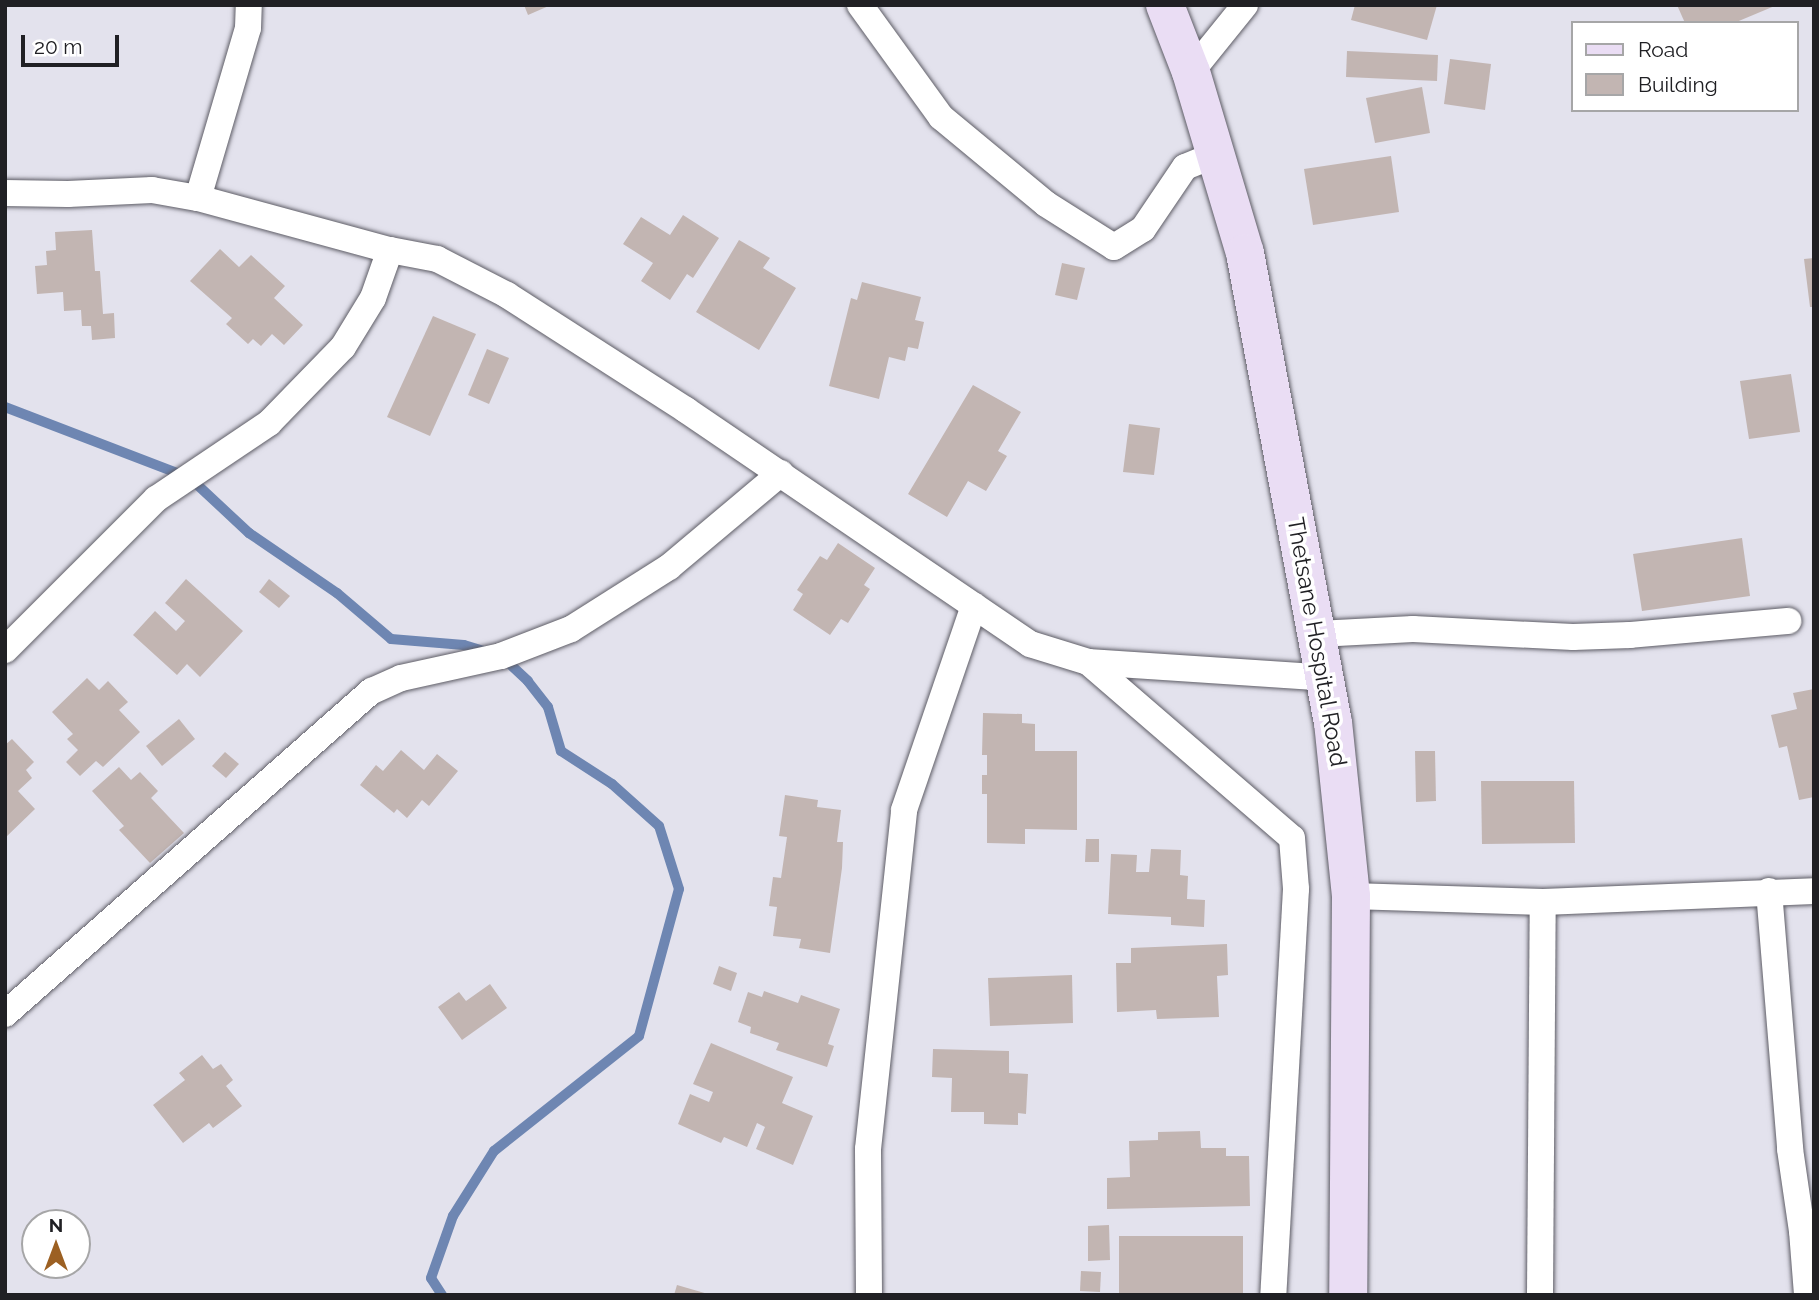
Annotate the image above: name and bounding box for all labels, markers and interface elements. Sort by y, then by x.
scale bar [24,21,122,65]
legend [1570,21,1798,112]
text: 20 m [34,34,82,59]
text: Road [1638,37,1688,62]
text: Building [1638,72,1718,97]
street label: Thetsane Hospital Road [1281,515,1353,769]
north arrow [21,1209,91,1279]
text: N [49,1214,63,1236]

